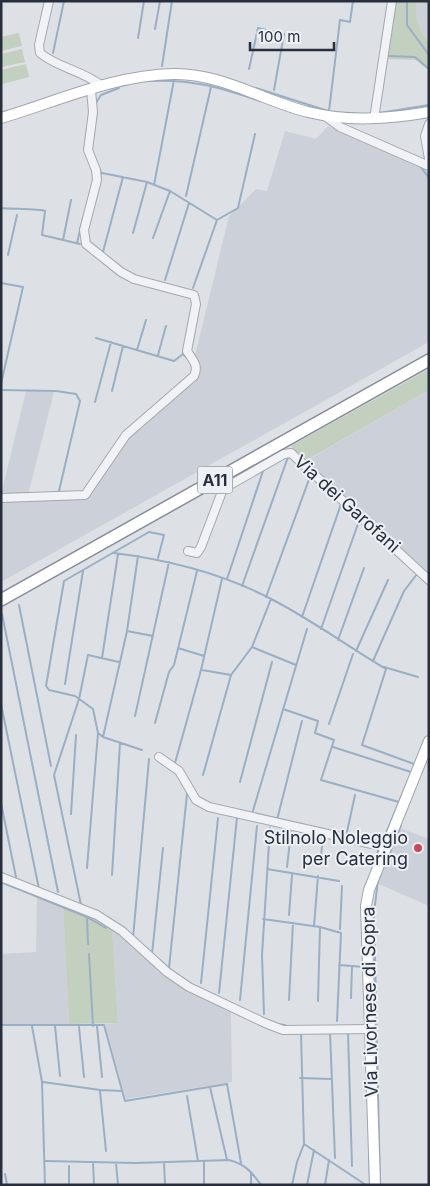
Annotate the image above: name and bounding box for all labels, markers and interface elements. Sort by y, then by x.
scale bar [250,20,334,52]
text: 100 m [258,27,300,46]
street label: Via dei Garofani [290,451,405,557]
road number: A11 [198,466,232,494]
place label: Stilnolo Noleggio per Catering [264,827,408,869]
marker: Stilnolo Noleggio per Catering [412,842,424,854]
street label: Via Livornese di Sopra [357,906,382,1098]

